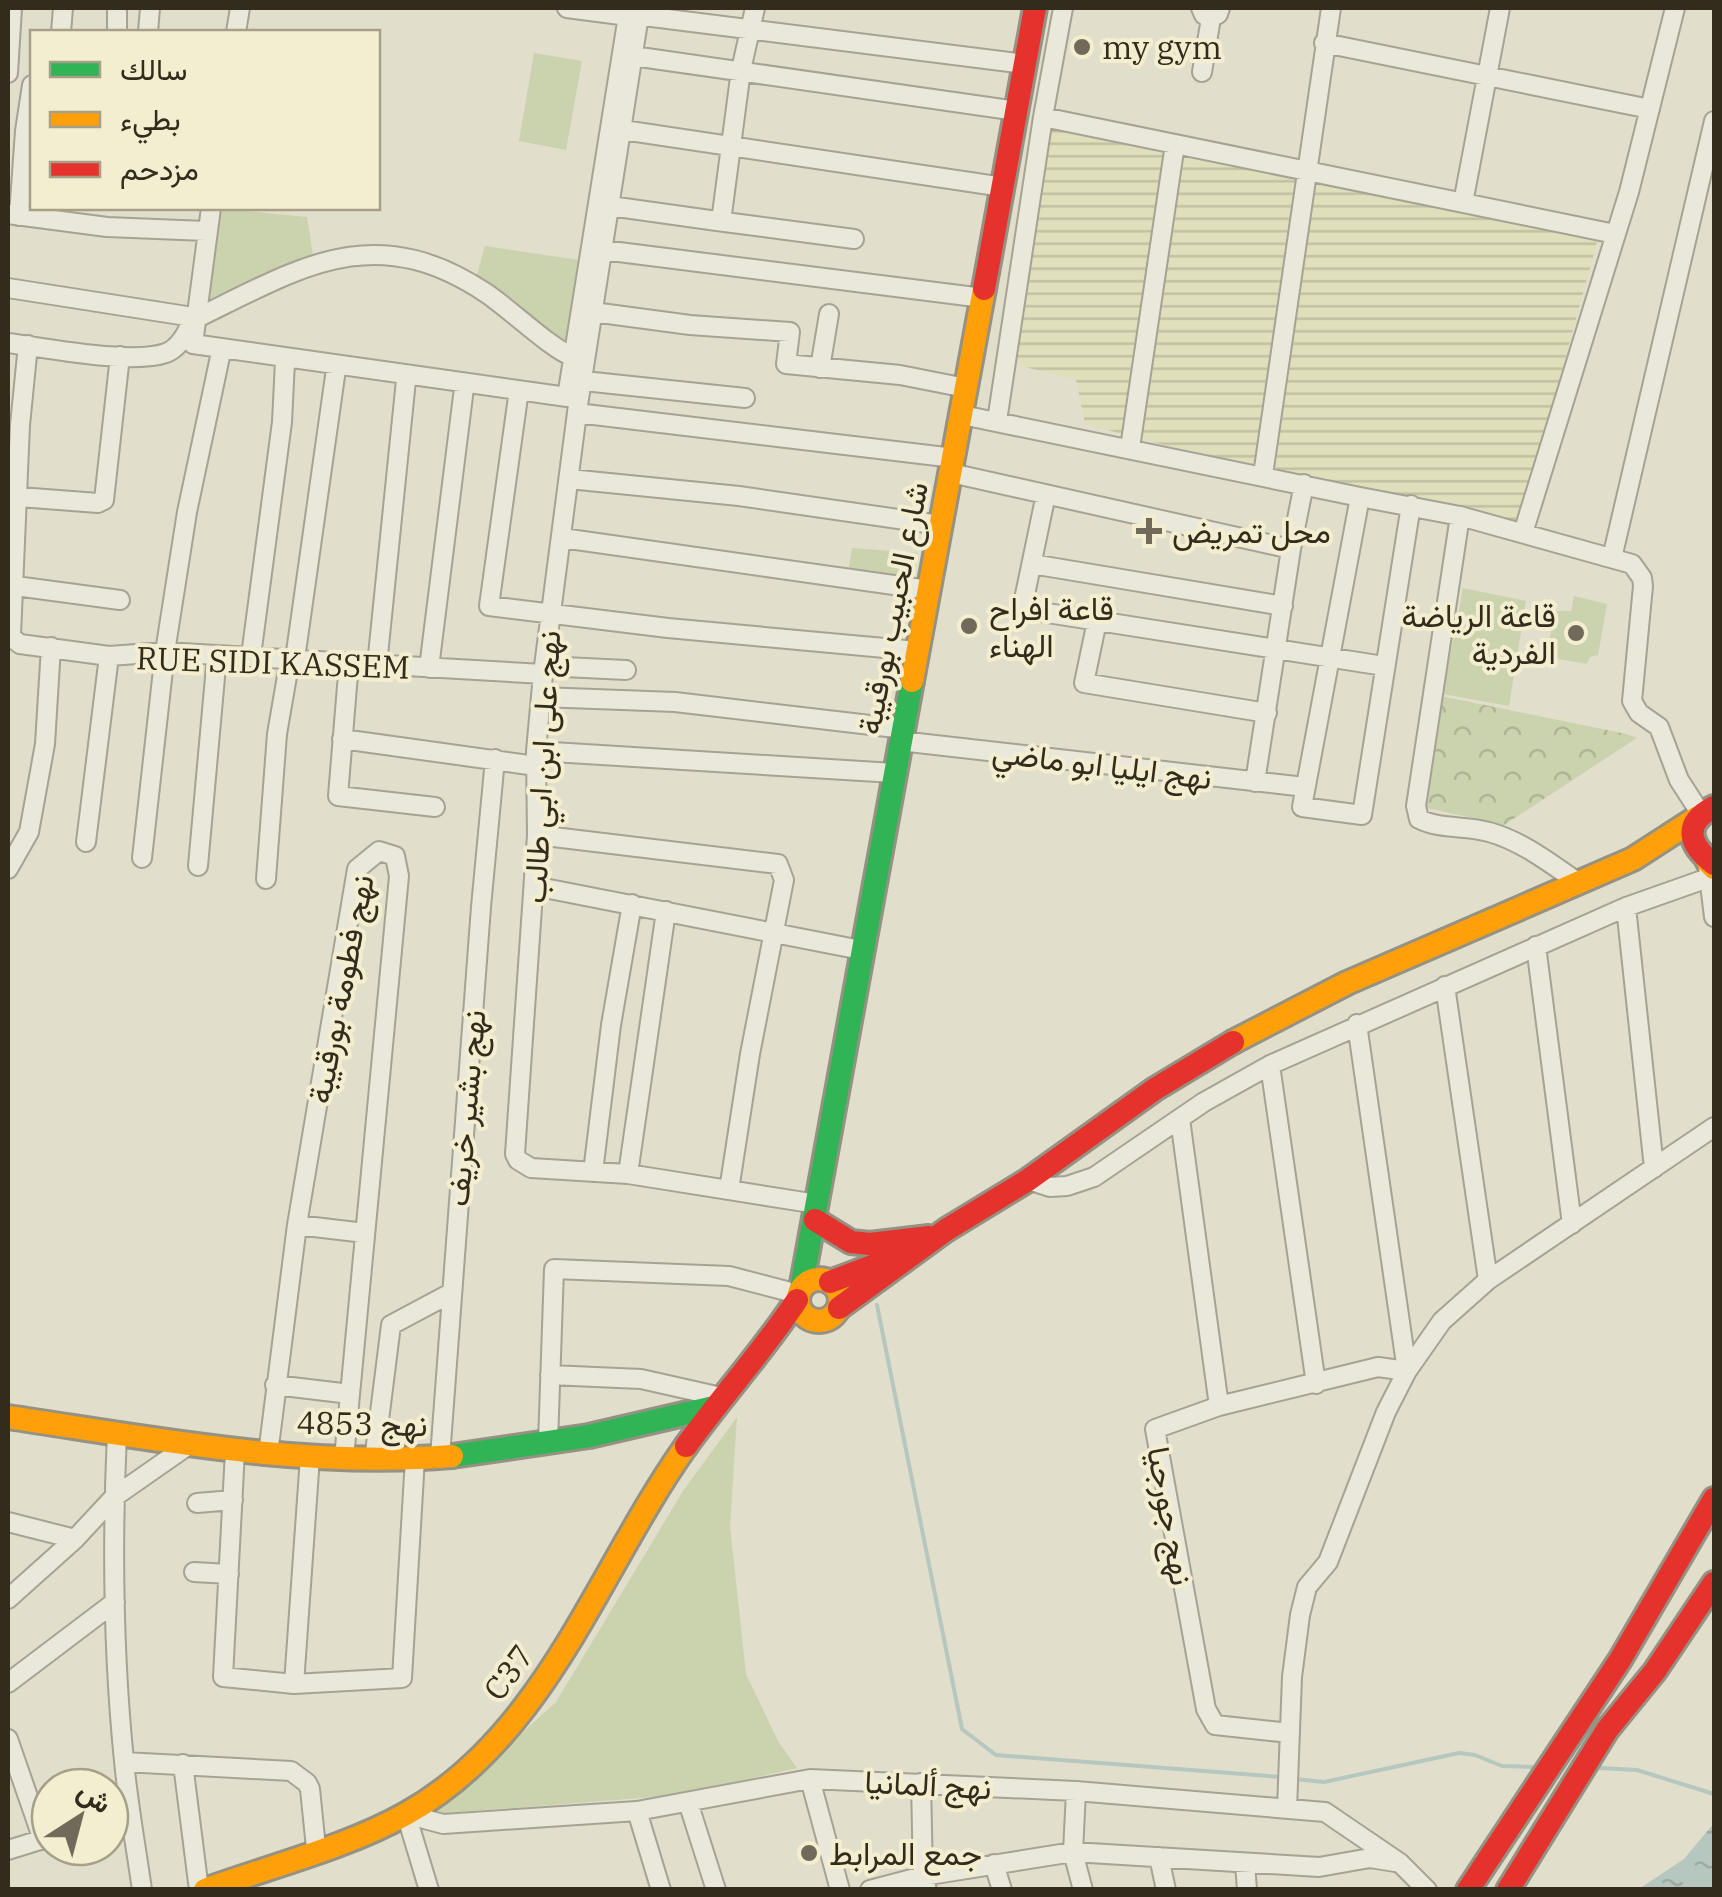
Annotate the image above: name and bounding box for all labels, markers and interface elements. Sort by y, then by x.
place label: my gym [1102,26,1222,68]
legend [30,30,380,210]
marker: my gym [1071,36,1093,58]
text: سالك [120,49,187,88]
text: بطيء [120,99,181,144]
text: مزدحم [120,149,199,189]
street label: شارع الحبيب بورقيبة [847,478,939,738]
place label: محل تمريض [1172,510,1331,552]
marker: محل تمريض [1136,518,1162,544]
place label: قاعة افراح الهناء [989,587,1114,666]
place label: قاعة الرياضة الفردية [1402,594,1556,673]
marker: قاعة افراح الهناء [958,615,980,637]
marker: قاعة الرياضة الفردية [1565,622,1587,644]
street label: نهج على ابن ابي طالب [513,630,575,905]
street label: RUE SIDI KASSEM [135,636,411,688]
street label: نهج ايليا ابو ماضي [989,730,1214,804]
street label: نهج فطومة بورقيبة [297,871,385,1107]
street label: نهج بشير خريف [435,1008,496,1208]
street label: نهج 4853 [296,1401,428,1447]
street label: نهج جورجيا [1136,1443,1204,1589]
street label: C37 [474,1636,542,1708]
street label: نهج ألمانيا [863,1760,993,1810]
north arrow [30,1767,130,1867]
text: ش [71,1772,119,1821]
place label: جمع المرابط [829,1832,982,1876]
marker: جمع المرابط [798,1842,820,1864]

